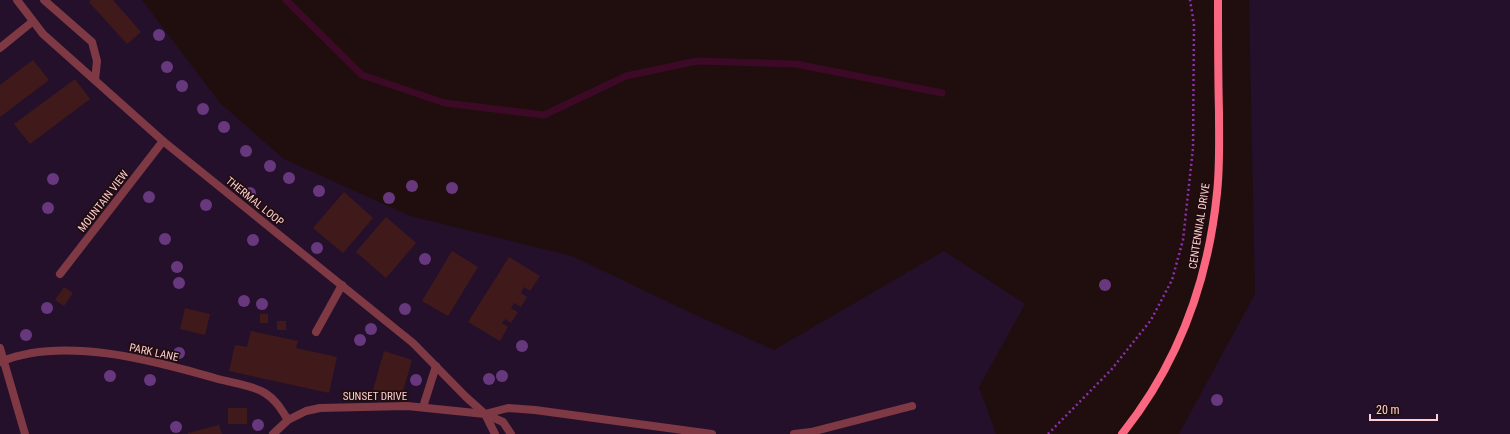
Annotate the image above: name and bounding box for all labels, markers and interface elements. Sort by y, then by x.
street label: MOUNTAIN VIEW [75,168,132,235]
street label: THERMAL LOOP [223,174,286,229]
street label: CENTENNIAL DRIVE [1186,182,1213,270]
street label: PARK LANE [128,341,180,364]
street label: SUNSET DRIVE [343,390,408,403]
scale bar [1370,396,1437,422]
text: 20 m [1376,403,1400,417]

